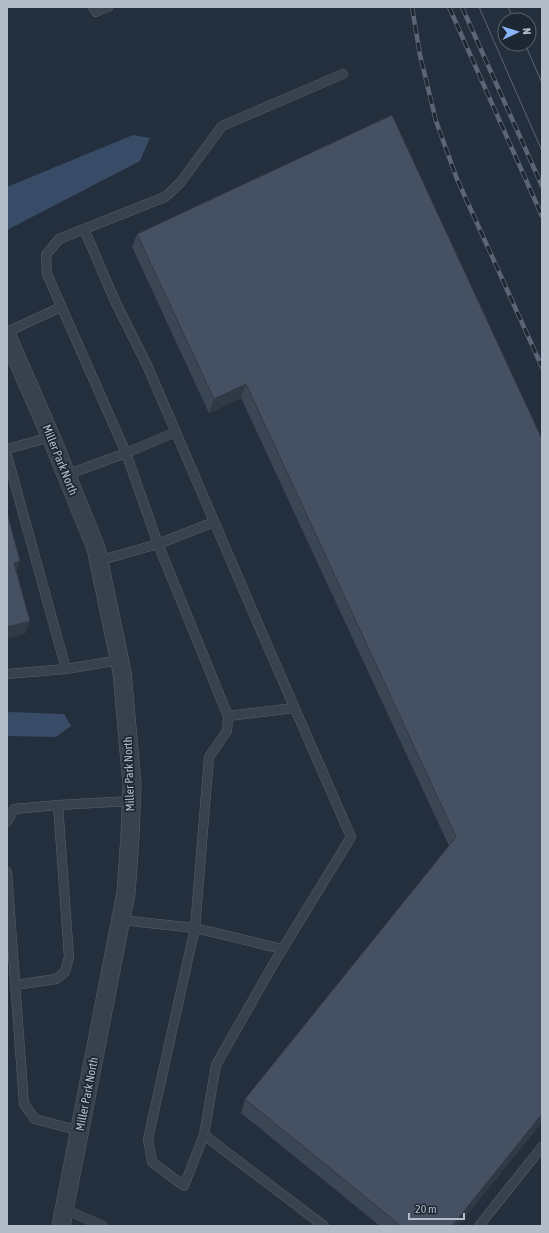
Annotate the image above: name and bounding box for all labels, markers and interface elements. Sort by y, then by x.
north arrow [497,12,537,52]
text: N [521,28,533,35]
street label: Miller Park North [40,423,80,497]
street label: Miller Park North [121,736,137,812]
street label: Miller Park North [73,1056,101,1132]
scale bar [409,1195,464,1221]
text: 20 m [415,1202,437,1216]

